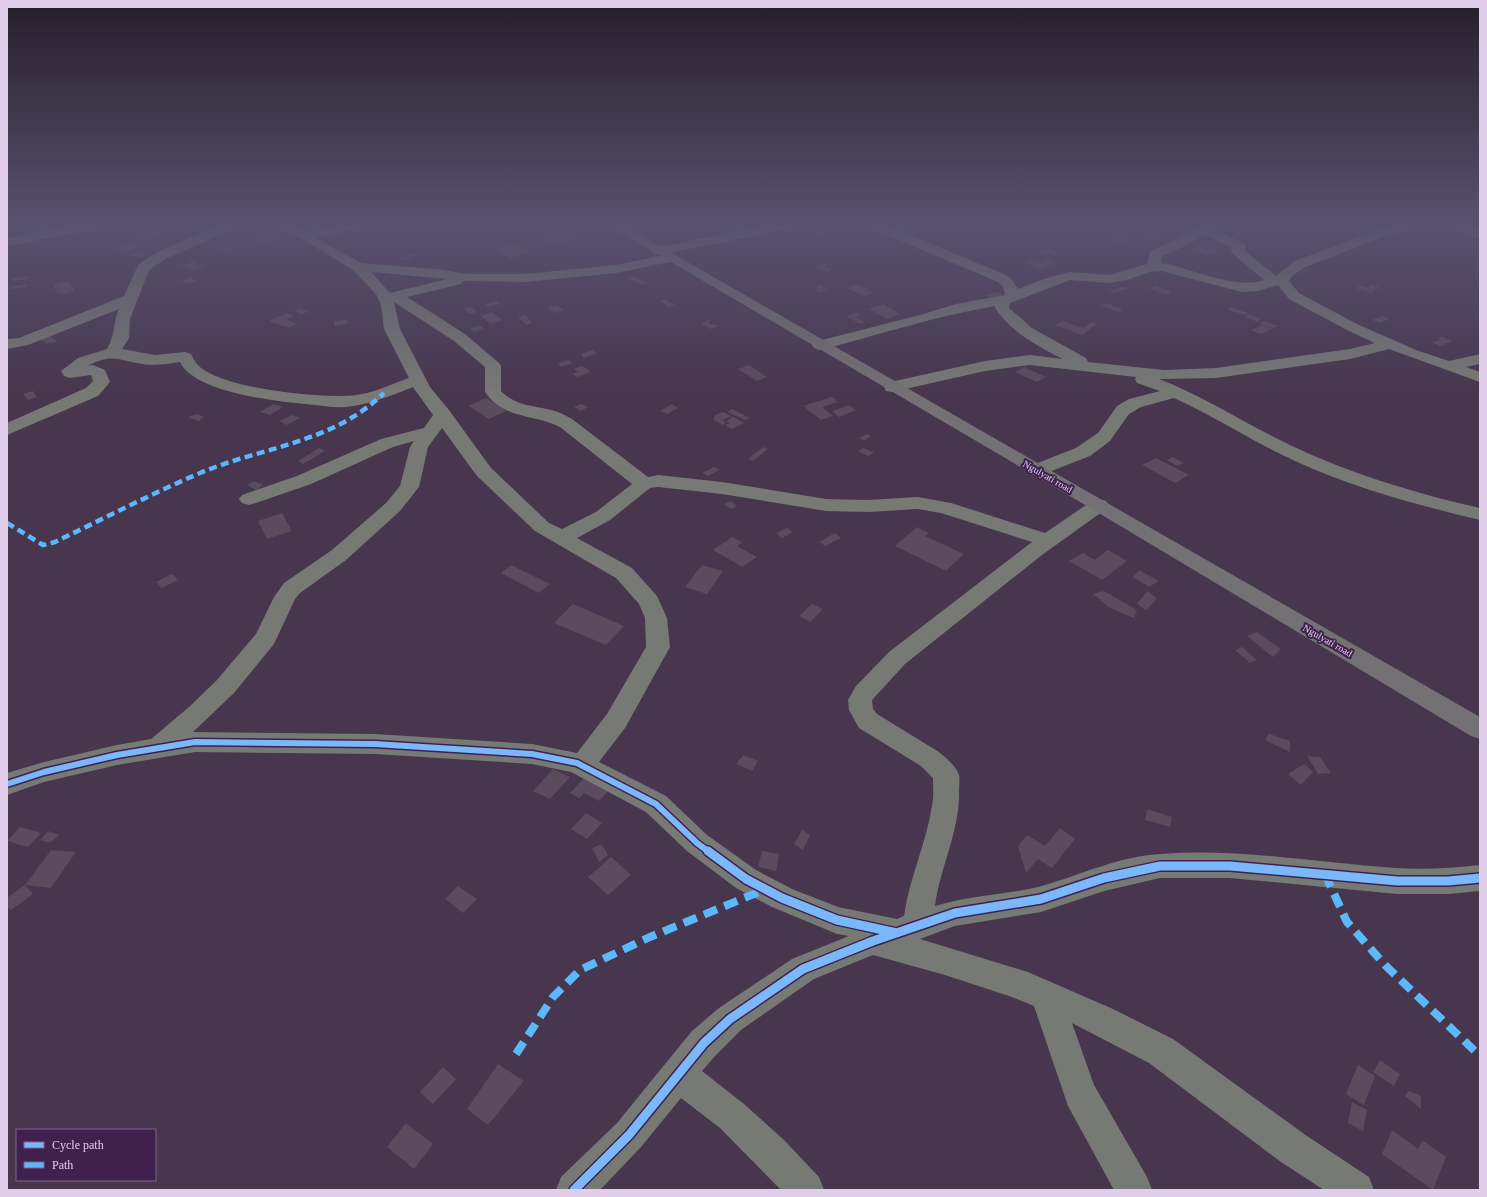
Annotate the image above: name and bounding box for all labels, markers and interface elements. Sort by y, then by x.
street label: Ngulyati road [1021,458,1074,495]
street label: Ngulyati road [1301,622,1354,659]
legend [16,1129,156,1181]
text: Cycle path [52,1138,104,1152]
text: Path [52,1158,73,1172]

